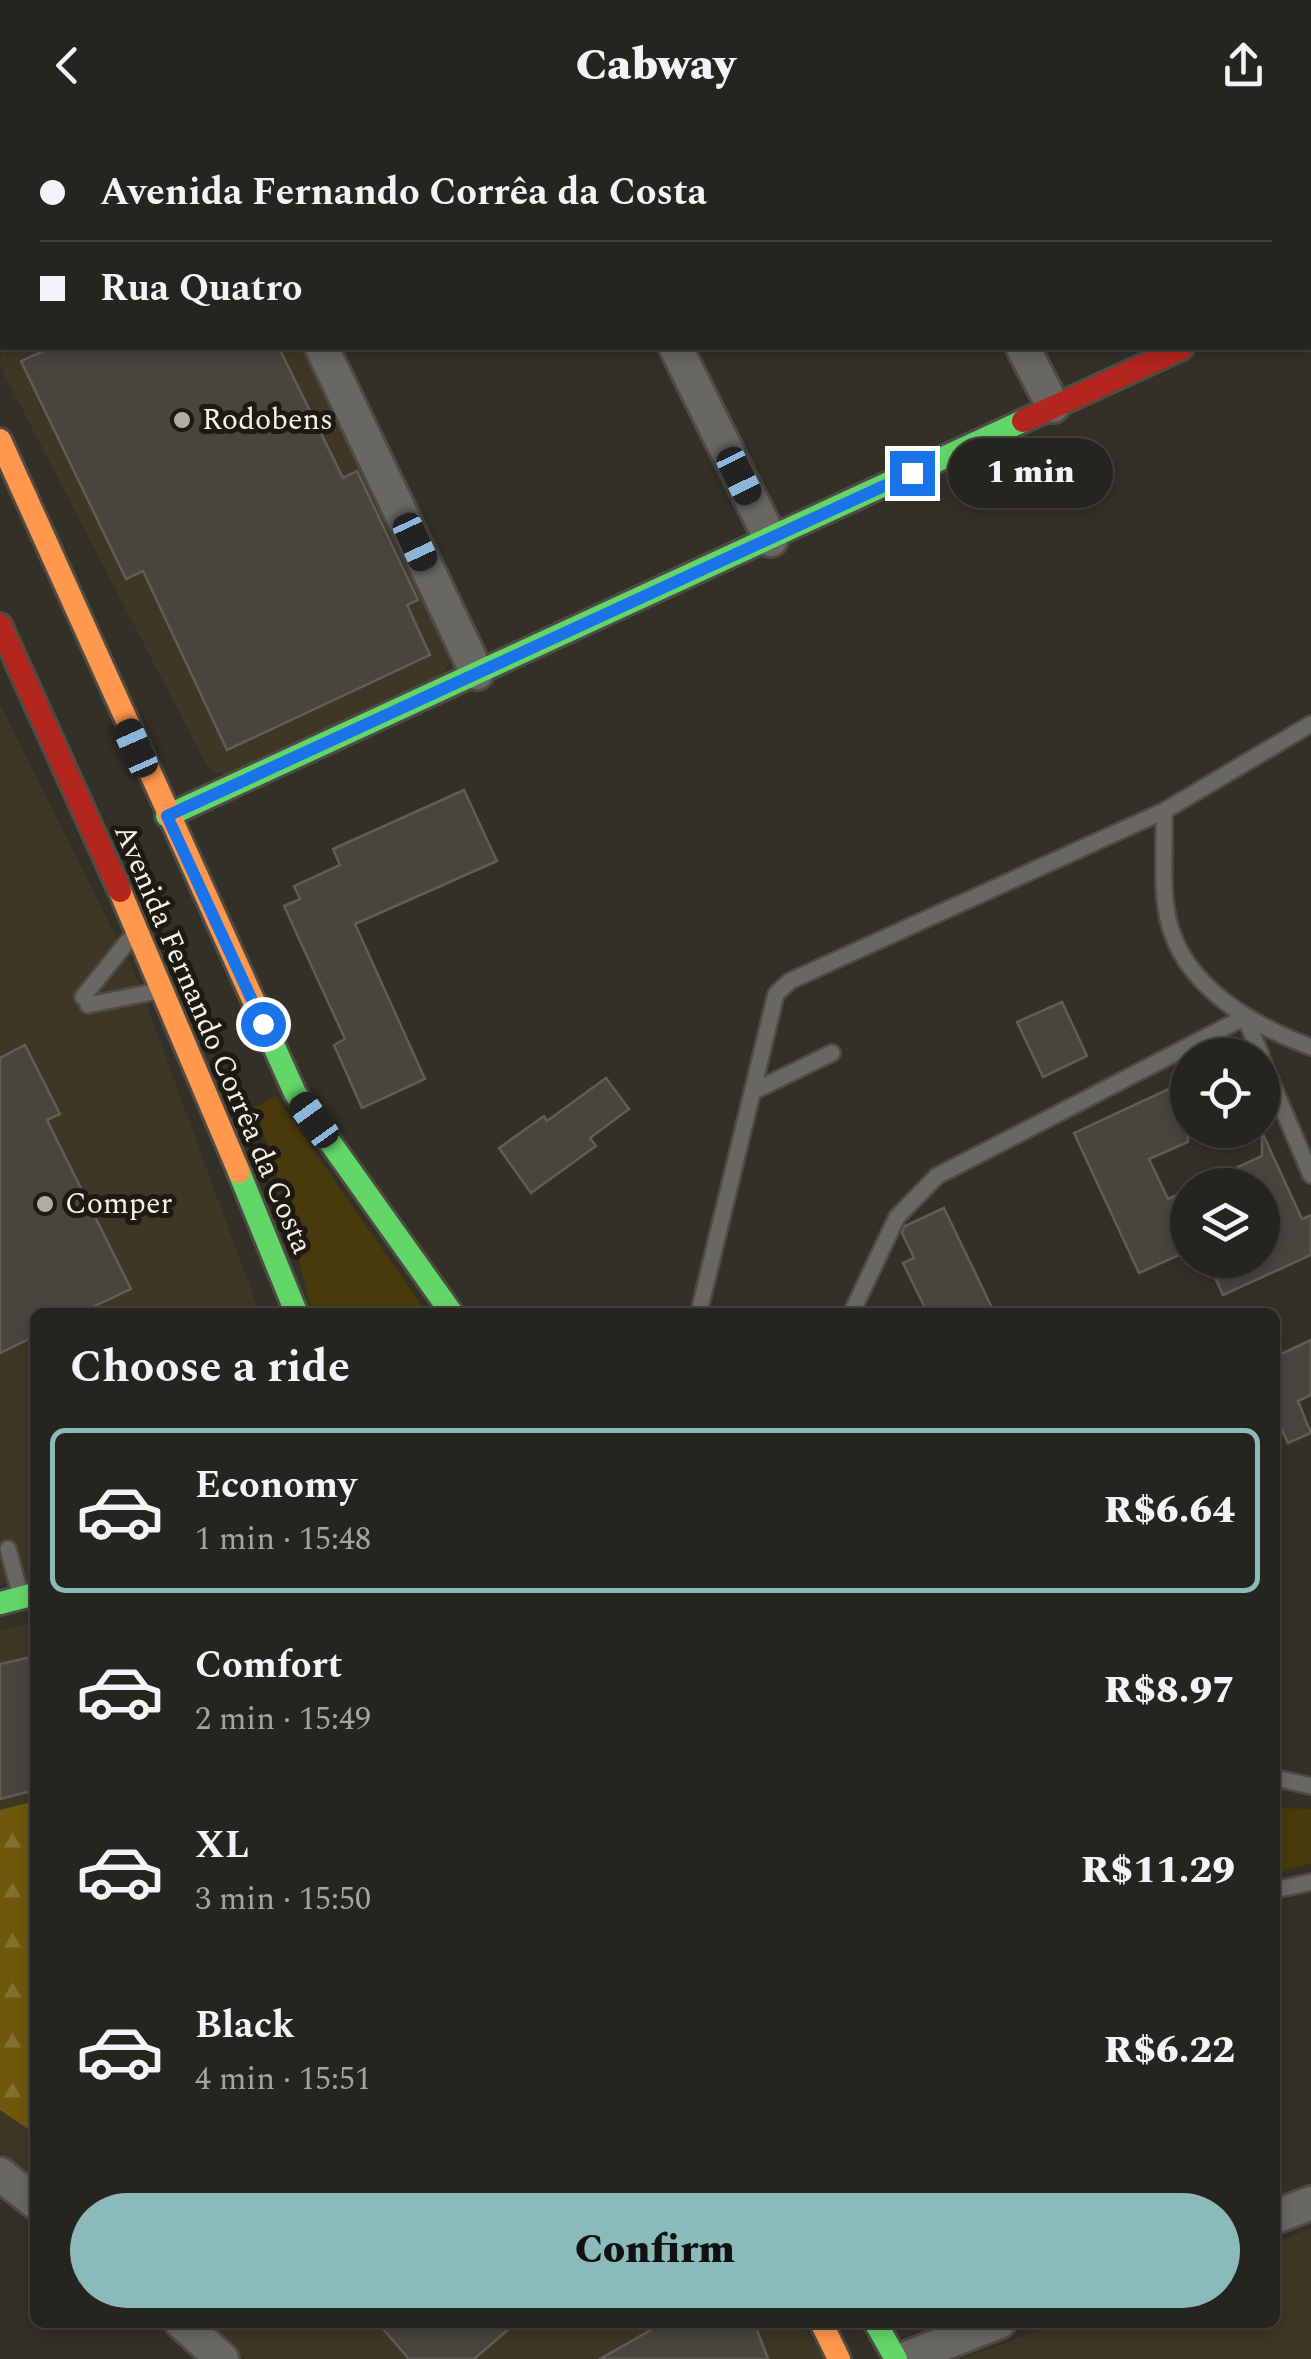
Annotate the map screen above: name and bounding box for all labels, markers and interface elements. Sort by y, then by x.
text: Cabway [576,31,735,100]
icon: back [40,38,95,93]
icon: share [1216,38,1271,93]
text: Avenida Fernando Corrêa da Costa [100,164,707,222]
text: Rua Quatro [100,260,303,318]
place label: Rodobens [202,397,333,443]
marker: Rodobens [171,409,193,431]
callout: 1 min [947,438,1112,508]
car [712,442,766,510]
text: 1 min [986,448,1075,497]
route end [890,451,935,496]
car [389,508,441,576]
car [110,714,162,782]
street label: Avenida Fernando Corrêa da Costa [101,817,325,1261]
route start [241,1002,286,1047]
map controls [1170,1038,1280,1278]
button: locate [1170,1038,1280,1148]
car [284,1087,344,1153]
button: layers [1170,1168,1280,1278]
place label: Comper [65,1181,172,1227]
marker: Comper [34,1193,56,1215]
text: Choose a ride [70,1333,350,1402]
text: Economy [195,1457,356,1515]
icon: car [75,1466,165,1556]
text: R$6.64 [1104,1482,1235,1540]
text: 1 min · 15:48 [195,1515,371,1564]
text: Comfort [195,1637,342,1695]
icon: car [75,1646,165,1736]
text: R$8.97 [1104,1662,1235,1720]
text: 2 min · 15:49 [195,1695,371,1744]
text: XL [195,1817,249,1875]
icon: car [75,1826,165,1916]
text: R$11.29 [1081,1842,1235,1900]
text: 3 min · 15:50 [195,1875,371,1924]
text: Black [195,1997,295,2055]
icon: car [75,2006,165,2096]
text: R$6.22 [1104,2022,1235,2080]
text: 4 min · 15:51 [195,2055,371,2104]
button: Confirm [70,2193,1240,2308]

